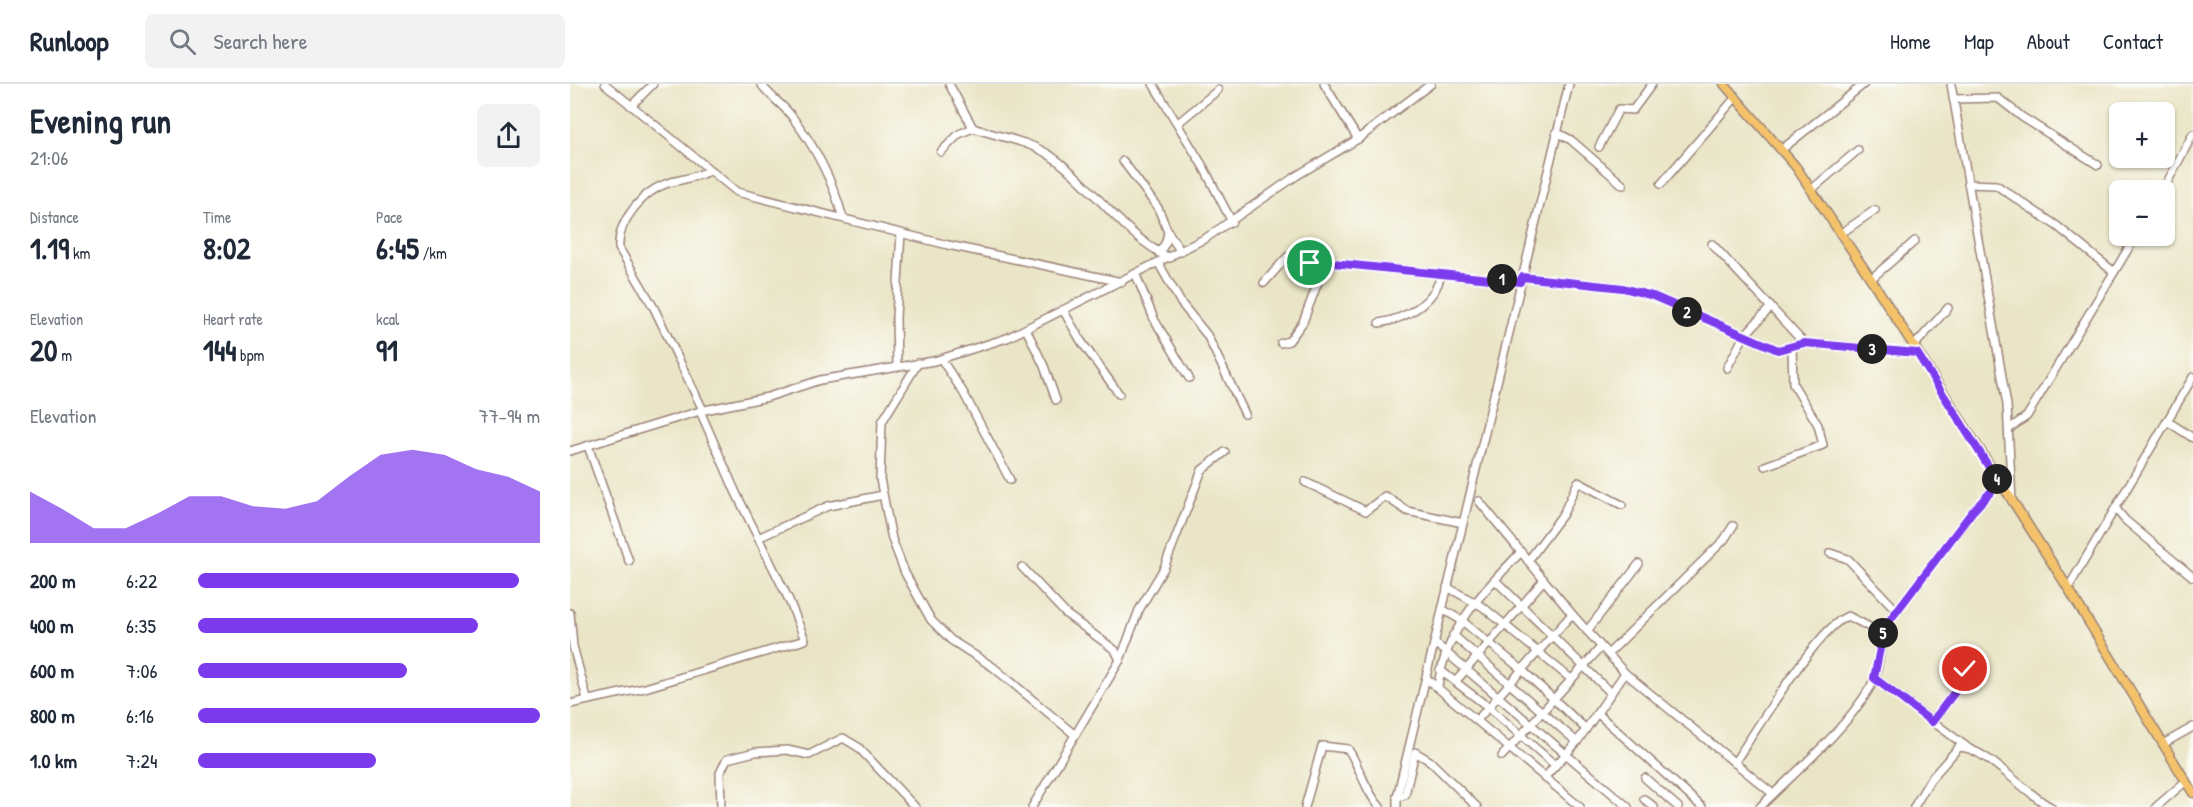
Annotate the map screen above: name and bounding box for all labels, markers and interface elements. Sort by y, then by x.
search box [145,14,565,68]
text: Runloop [30,22,109,60]
icon: search [166,25,199,58]
text: Search here [214,26,308,56]
text: Home [1890,27,1931,56]
text: Map [1964,27,1994,56]
text: About [2027,27,2070,56]
text: Contact [2103,27,2163,56]
text: Evening run [30,99,171,143]
map controls [2109,102,2175,246]
button: + [2109,102,2175,168]
button: share [477,104,540,167]
text: 21:06 [30,144,68,171]
button: − [2109,180,2175,246]
text: Distance [30,206,79,228]
text: Time [203,206,231,228]
text: Pace [376,206,403,228]
text: 1.19 [30,228,69,268]
text: 8:02 [203,228,250,268]
text: 6:45 [376,228,419,268]
pin [1284,237,1335,288]
text: km [69,242,90,264]
text: /km [419,242,447,264]
icon: arrive [1293,246,1326,279]
pin: 1 [1487,264,1517,294]
text: 1 [1499,268,1505,290]
pin: 2 [1672,297,1702,327]
text: 2 [1683,301,1691,323]
text: Elevation [30,308,83,330]
text: Heart rate [203,308,263,330]
text: kcal [376,308,399,330]
text: 20 [30,330,57,370]
text: 144 [203,330,236,370]
text: 91 [376,330,398,370]
pin: 3 [1857,334,1887,364]
text: 3 [1868,338,1876,360]
text: m [57,344,72,366]
text: bpm [236,344,264,366]
text: Elevation [30,402,96,429]
text: 77–94 m [479,402,540,429]
pin: 4 [1982,464,2012,494]
text: 4 [1994,468,2000,490]
text: 200 m [30,567,75,594]
text: 6:22 [126,567,157,594]
text: 400 m [30,612,74,639]
text: 6:35 [126,612,156,639]
pin: 5 [1868,618,1898,648]
text: 5 [1880,622,1886,644]
pin [1939,643,1990,694]
icon: check [1948,652,1981,685]
text: 600 m [30,657,74,684]
text: 7:06 [126,657,157,684]
text: 800 m [30,702,75,729]
text: 6:16 [126,702,154,729]
text: 1.0 km [30,747,77,774]
text: 7:24 [126,747,157,774]

